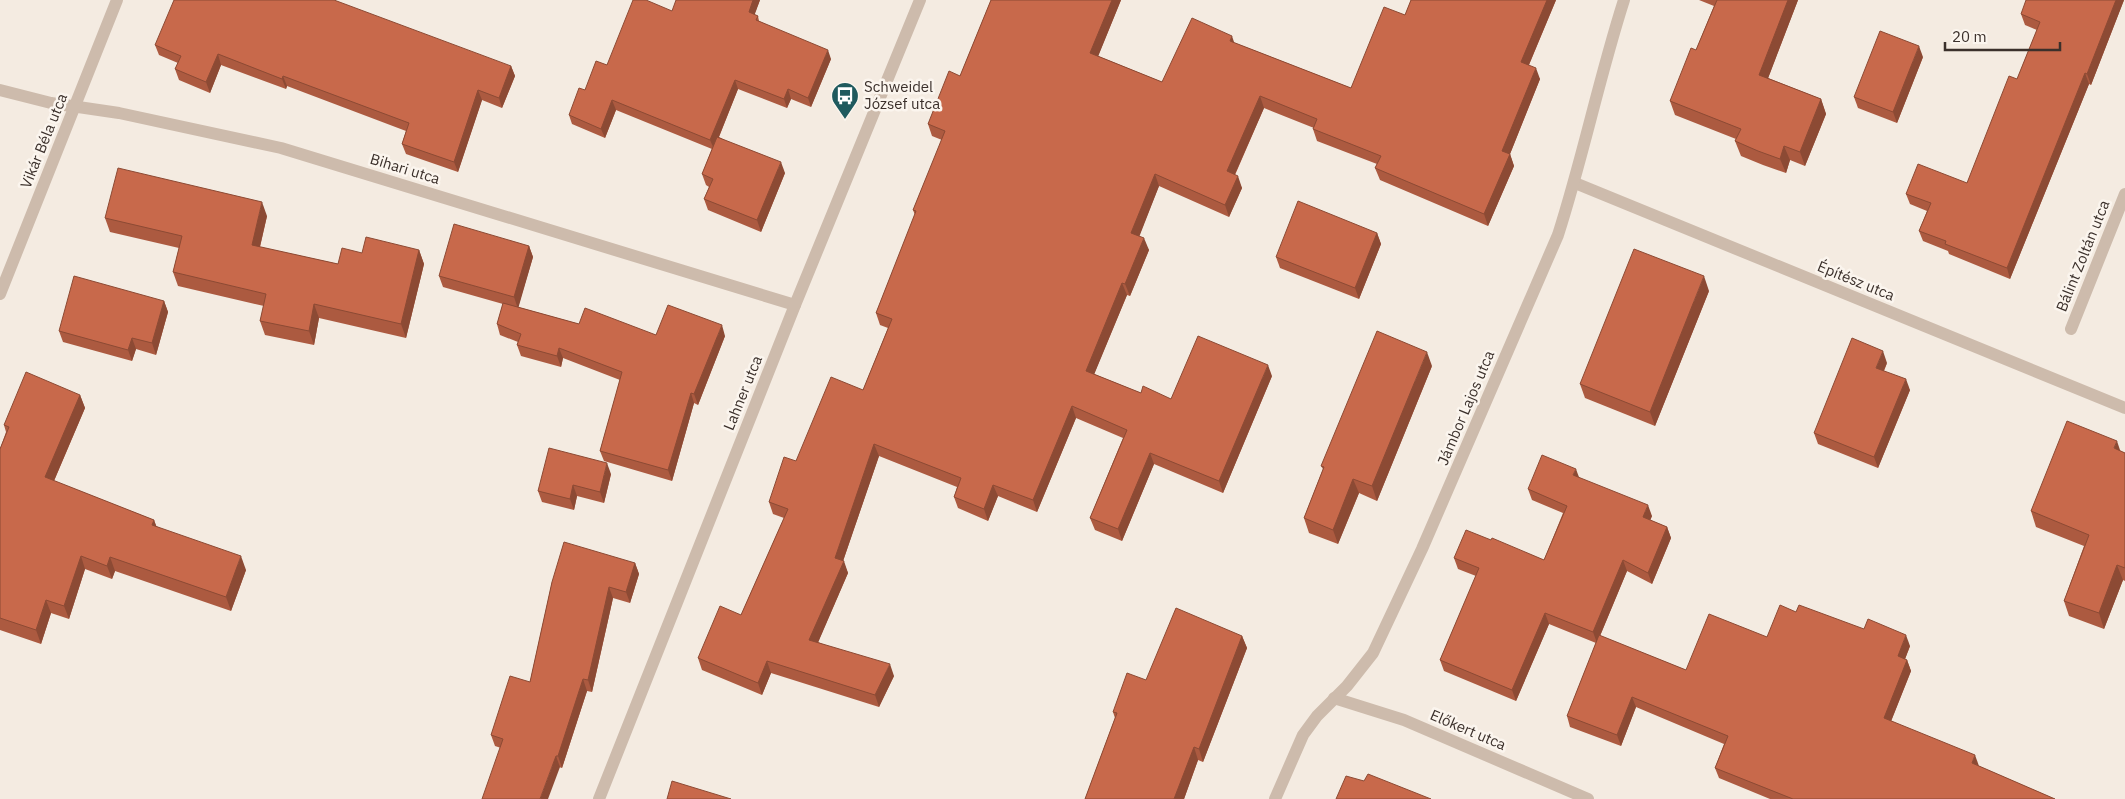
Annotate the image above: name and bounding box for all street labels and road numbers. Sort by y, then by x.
street label: Vikár Béla utca [16,91,71,191]
street label: Bihari utca [368,149,442,188]
street label: Bálint Zoltán utca [2052,197,2114,314]
street label: Építész utca [1815,256,1898,305]
street label: Jámbor Lajos utca [1433,348,1498,468]
street label: Lahner utca [719,353,766,433]
street label: Előkert utca [1427,705,1509,754]

